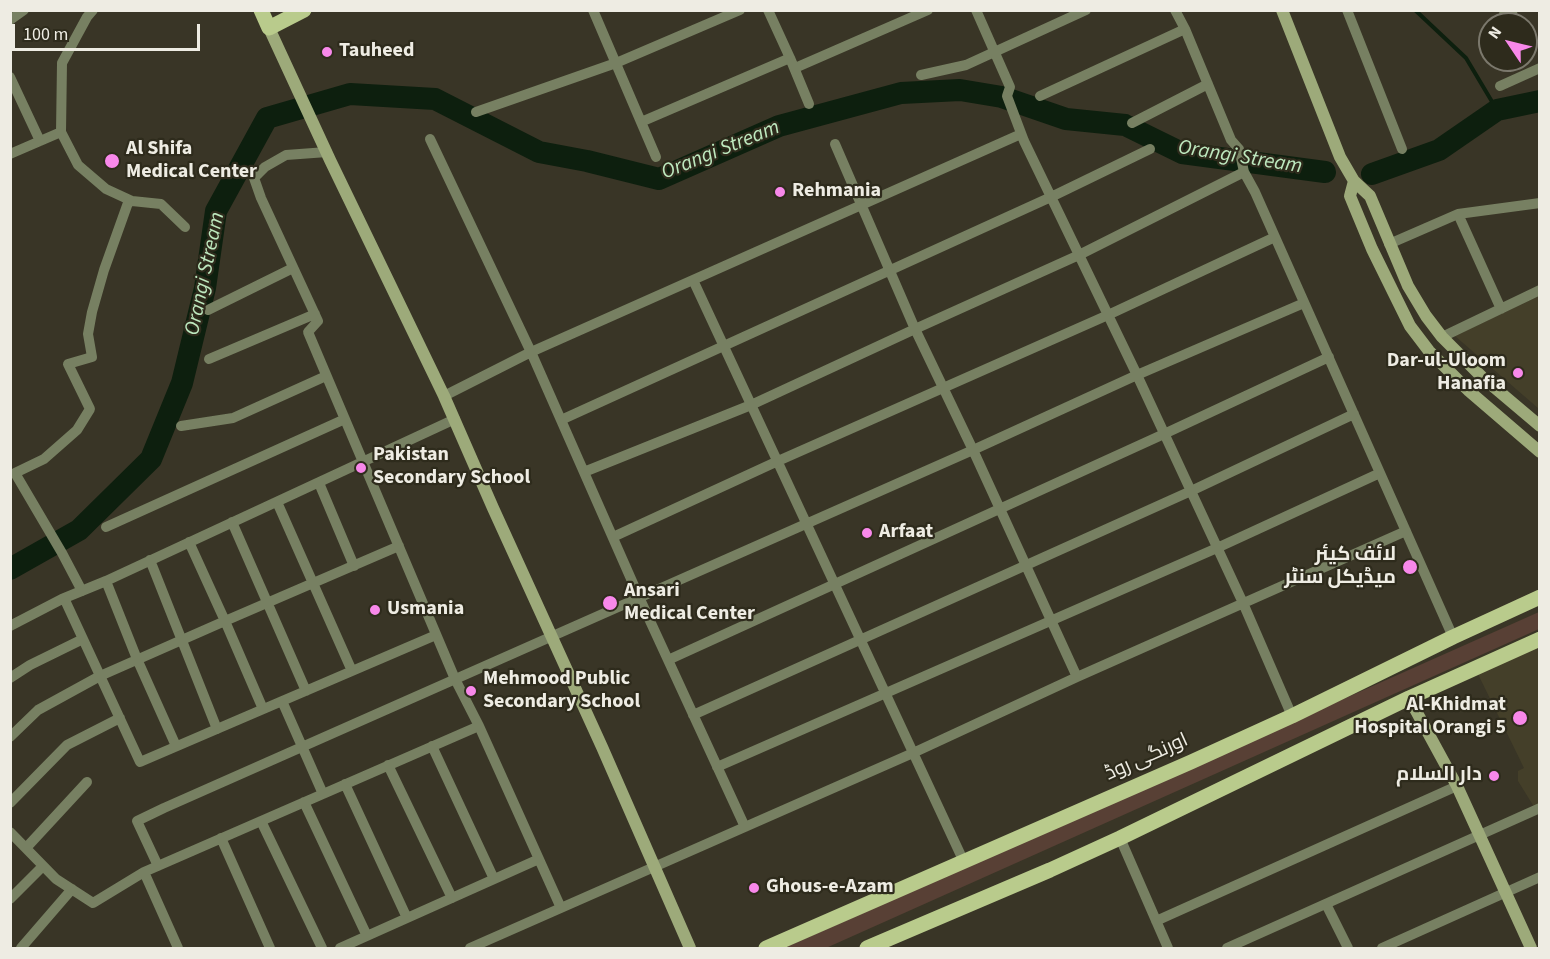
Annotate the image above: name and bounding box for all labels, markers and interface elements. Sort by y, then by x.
scale bar [15,12,202,50]
north arrow [1478,12,1538,72]
text: 100 m [23,22,68,47]
text: N [1483,22,1507,43]
place label: Tauheed [339,40,414,64]
marker: Tauheed [320,45,334,59]
water label: Orangi Stream [658,116,784,186]
water label: Orangi Stream [1176,136,1304,180]
place label: Al Shifa Medical Center [126,138,257,185]
marker: Al Shifa Medical Center [103,152,121,170]
place label: Rehmania [792,180,881,204]
marker: Rehmania [773,185,787,199]
water label: Orangi Stream [181,210,231,338]
place label: Dar-ul-Uloom Hanafia [1387,350,1506,397]
marker: Dar-ul-Uloom Hanafia [1511,366,1525,380]
place label: Pakistan Secondary School [373,444,530,491]
marker: Pakistan Secondary School [354,461,368,475]
place label: Arfaat [879,521,933,545]
marker: Arfaat [860,526,874,540]
place label: لائف کیئر میڈیکل سنٹر [1284,544,1396,591]
marker: لائف کیئر میڈیکل سنٹر [1401,558,1419,576]
place label: Ansari Medical Center [624,580,755,627]
marker: Ansari Medical Center [601,594,619,612]
place label: Usmania [387,598,464,622]
marker: Usmania [368,603,382,617]
place label: Mehmood Public Secondary School [483,668,640,715]
marker: Mehmood Public Secondary School [464,684,478,698]
place label: Al-Khidmat Hospital Orangi 5 [1354,694,1506,741]
marker: Al-Khidmat Hospital Orangi 5 [1511,709,1529,727]
street label: اورنگی روڈ [1102,729,1192,787]
place label: دار السلام [1396,764,1482,788]
marker: دار السلام [1487,769,1501,783]
place label: Ghous-e-Azam [766,876,894,900]
marker: Ghous-e-Azam [747,881,761,895]

